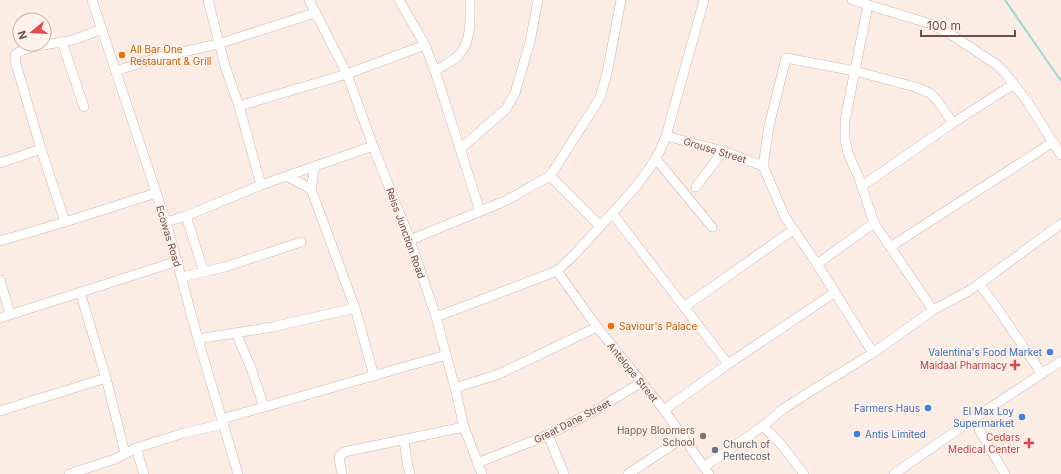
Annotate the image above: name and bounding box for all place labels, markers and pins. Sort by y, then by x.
place label: All Bar One Restaurant & Grill [130,43,212,67]
marker: All Bar One Restaurant & Grill [117,50,127,60]
place label: Saviour's Palace [619,320,697,332]
marker: Saviour's Palace [606,321,616,331]
place label: Valentina's Food Market [928,346,1043,358]
marker: Valentina's Food Market [1045,347,1055,357]
place label: Maidaal Pharmacy [920,359,1007,371]
marker: Maidaal Pharmacy [1010,360,1020,370]
place label: Farmers Haus [854,402,920,414]
marker: Farmers Haus [923,403,933,413]
place label: El Max Loy Supermarket [953,405,1015,429]
marker: El Max Loy Supermarket [1017,412,1027,422]
place label: Happy Bloomers School [617,424,695,448]
place label: Antis Limited [865,428,926,440]
marker: Antis Limited [852,429,862,439]
marker: Happy Bloomers School [698,431,708,441]
place label: Cedars Medical Center [948,431,1020,455]
marker: Cedars Medical Center [1023,437,1035,449]
place label: Church of Pentecost [723,438,771,462]
marker: Church of Pentecost [710,445,720,455]

